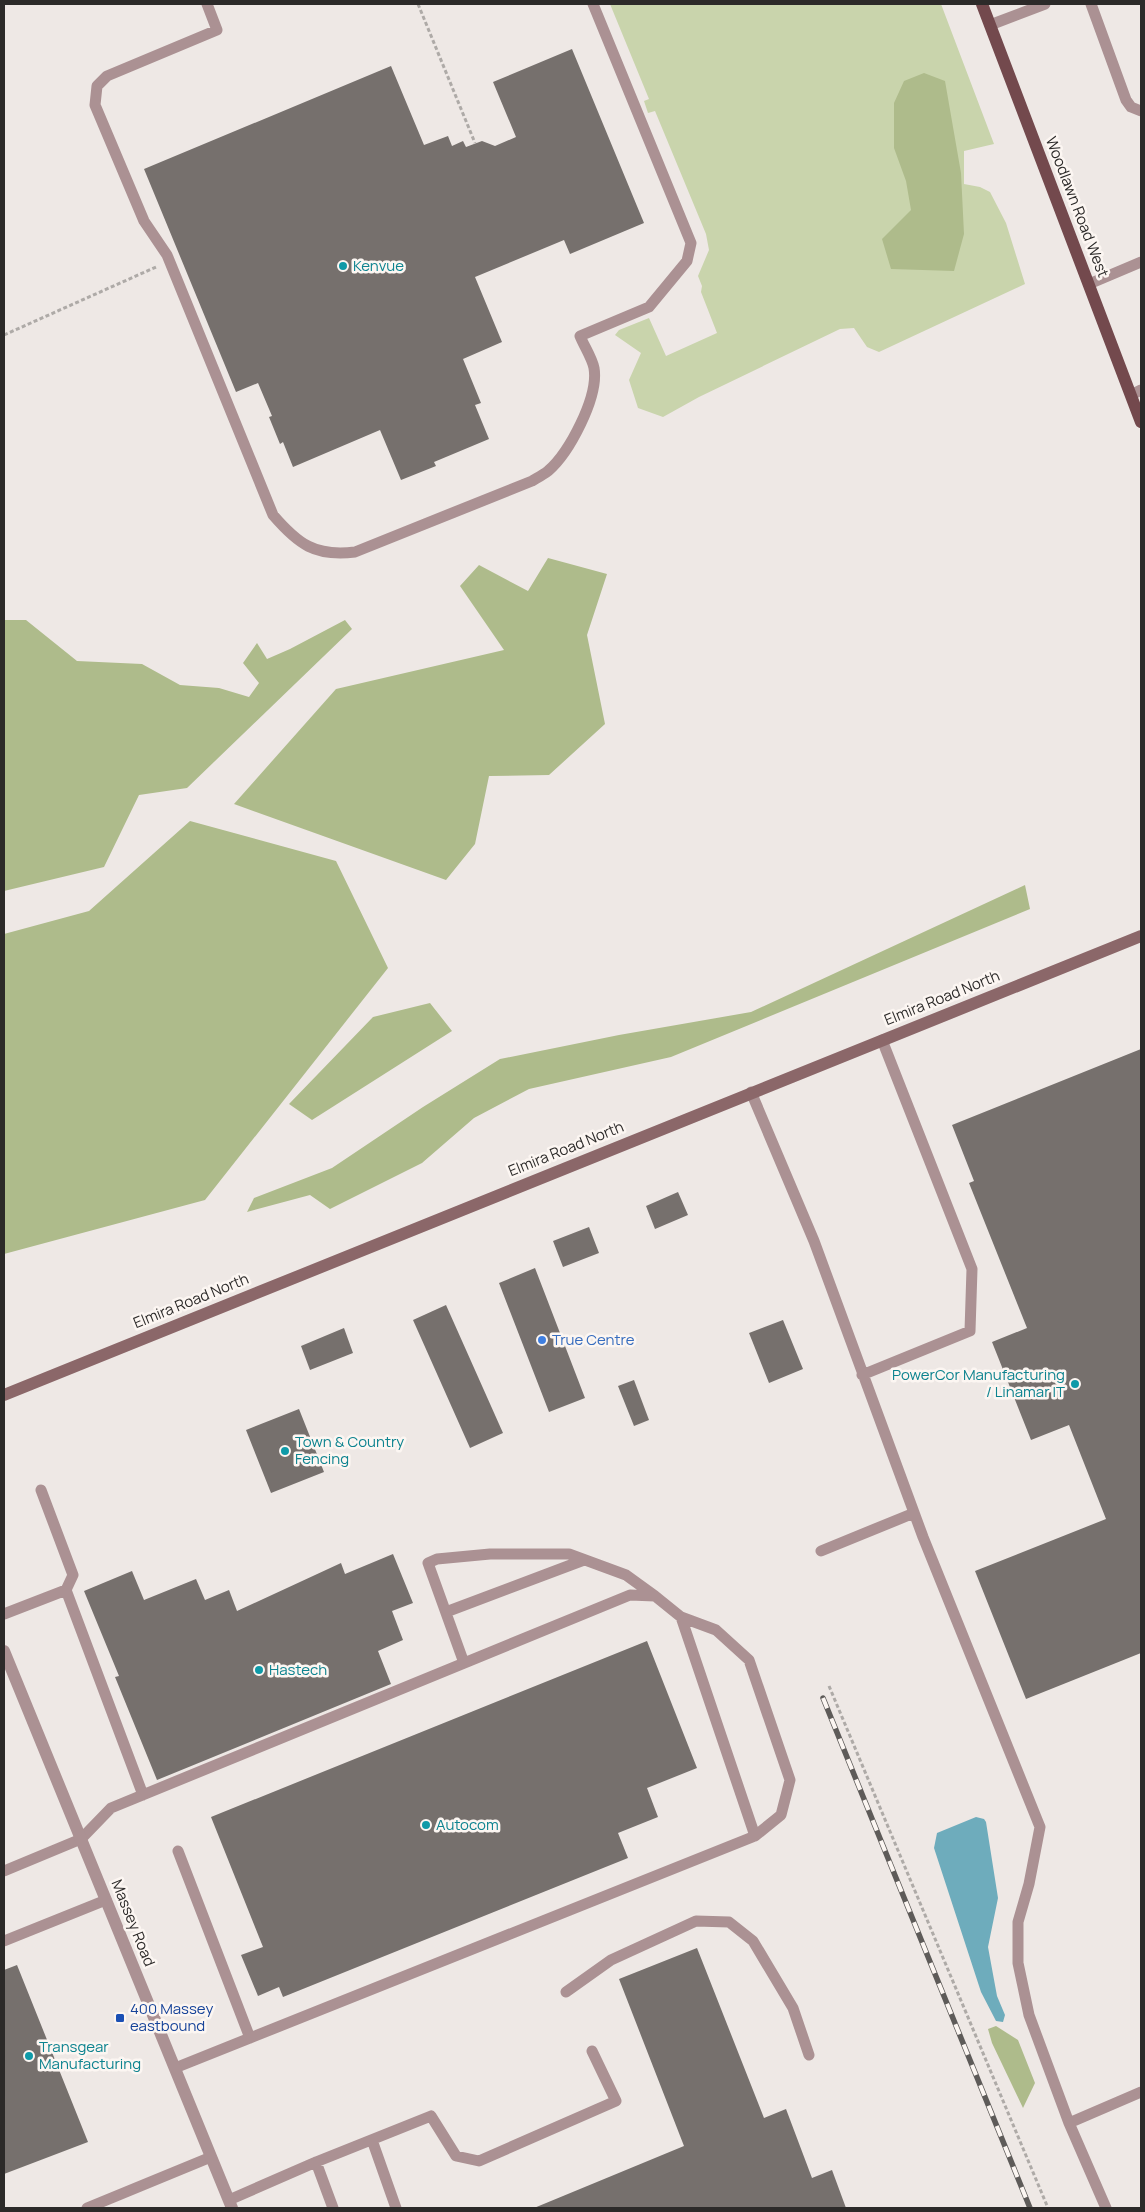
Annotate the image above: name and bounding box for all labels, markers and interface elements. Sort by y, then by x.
street label: Woodlawn Road West [1041,133,1114,280]
place label: Kenvue [353,255,404,276]
marker: Kenvue [337,260,349,272]
street label: Elmira Road North [881,965,1003,1030]
street label: Elmira Road North [505,1116,627,1181]
street label: Elmira Road North [130,1268,252,1333]
place label: True Centre [552,1329,635,1350]
marker: True Centre [536,1334,548,1346]
place label: PowerCor Manufacturing / Linamar IT [892,1364,1065,1402]
marker: PowerCor Manufacturing / Linamar IT [1069,1378,1081,1390]
place label: Town & Country Fencing [295,1431,404,1469]
marker: Town & Country Fencing [279,1445,291,1457]
place label: Hastech [269,1659,327,1680]
marker: Hastech [253,1664,265,1676]
place label: Autocom [436,1814,499,1835]
marker: Autocom [420,1819,432,1831]
street label: Massey Road [107,1876,160,1969]
place label: 400 Massey eastbound [130,1998,213,2036]
marker: 400 Massey eastbound [114,2012,126,2024]
place label: Transgear Manufacturing [39,2036,141,2074]
marker: Transgear Manufacturing [23,2050,35,2062]

